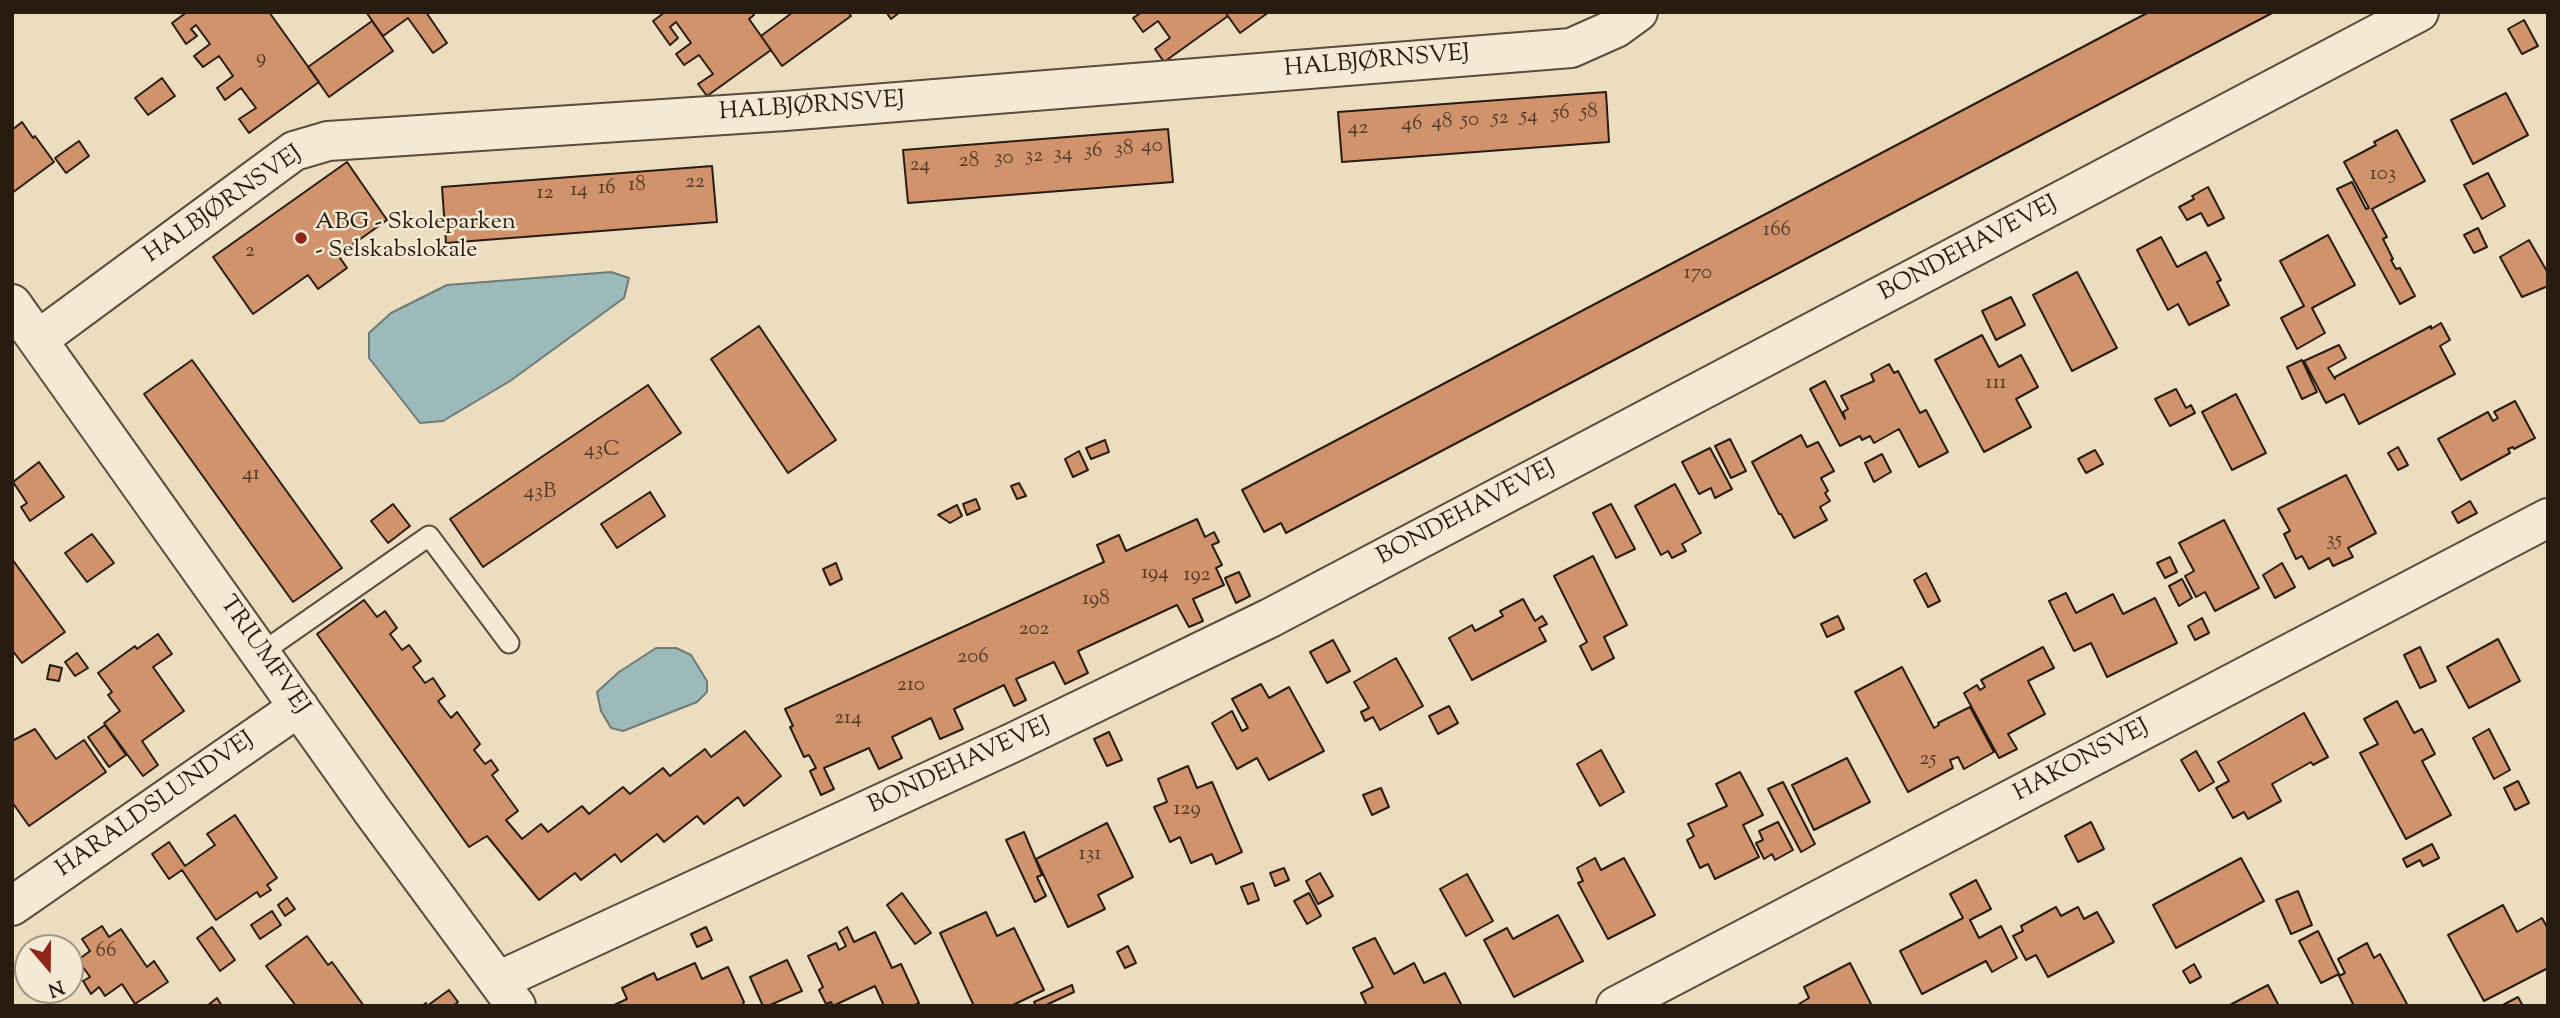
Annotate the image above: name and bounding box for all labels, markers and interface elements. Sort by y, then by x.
street label: HALBJØRNSVEJ [1283,41,1471,85]
house number: 9 [256,46,266,72]
street label: HALBJØRNSVEJ [718,87,906,129]
house number: 58 [1580,100,1598,126]
house number: 56 [1552,101,1570,127]
house number: 54 [1520,104,1538,130]
house number: 52 [1491,106,1509,132]
house number: 50 [1461,108,1479,134]
house number: 48 [1431,110,1453,136]
house number: 46 [1402,112,1422,138]
house number: 42 [1348,116,1368,142]
house number: 40 [1141,134,1163,160]
house number: 38 [1115,137,1133,163]
house number: 36 [1084,139,1102,165]
street label: HALBJØRNSVEJ [140,141,308,271]
house number: 34 [1053,142,1073,168]
house number: 32 [1025,144,1043,170]
house number: 30 [994,146,1014,172]
house number: 28 [959,149,979,175]
house number: 24 [910,153,930,179]
house number: 103 [2370,162,2396,188]
house number: 22 [685,170,705,196]
house number: 18 [628,173,646,199]
house number: 16 [598,176,616,202]
house number: 14 [570,178,588,204]
house number: 12 [537,181,553,207]
street label: BONDEHAVEVEJ [1875,191,2063,309]
place label: ABG - Skoleparken - Selskabslokale [315,210,516,266]
house number: 166 [1763,218,1791,244]
marker: ABG - Skoleparken - Selskabslokale [293,230,309,246]
house number: 2 [245,239,255,265]
house number: 170 [1684,261,1712,287]
house number: 111 [1985,371,2007,397]
house number: 43C [584,438,620,464]
street label: BONDEHAVEVEJ [1373,455,1561,573]
house number: 41 [242,462,260,488]
house number: 43B [524,480,556,506]
house number: 35 [2326,528,2342,554]
house number: 194 [1141,561,1169,587]
house number: 192 [1184,563,1210,589]
house number: 198 [1082,587,1110,613]
street label: TRIUMFVEJ [212,591,314,721]
house number: 202 [1019,617,1049,643]
house number: 206 [957,645,989,671]
house number: 210 [897,673,925,699]
house number: 214 [834,706,862,732]
street label: BONDEHAVEVEJ [864,712,1056,822]
street label: HAKONSVEJ [2010,714,2154,810]
street label: HARALDSLUNDVEJ [52,727,260,885]
house number: 25 [1919,747,1937,773]
house number: 129 [1173,797,1201,823]
house number: 131 [1079,842,1101,868]
north arrow [14,934,84,1004]
house number: 66 [96,939,116,965]
text: N [44,972,67,1003]

